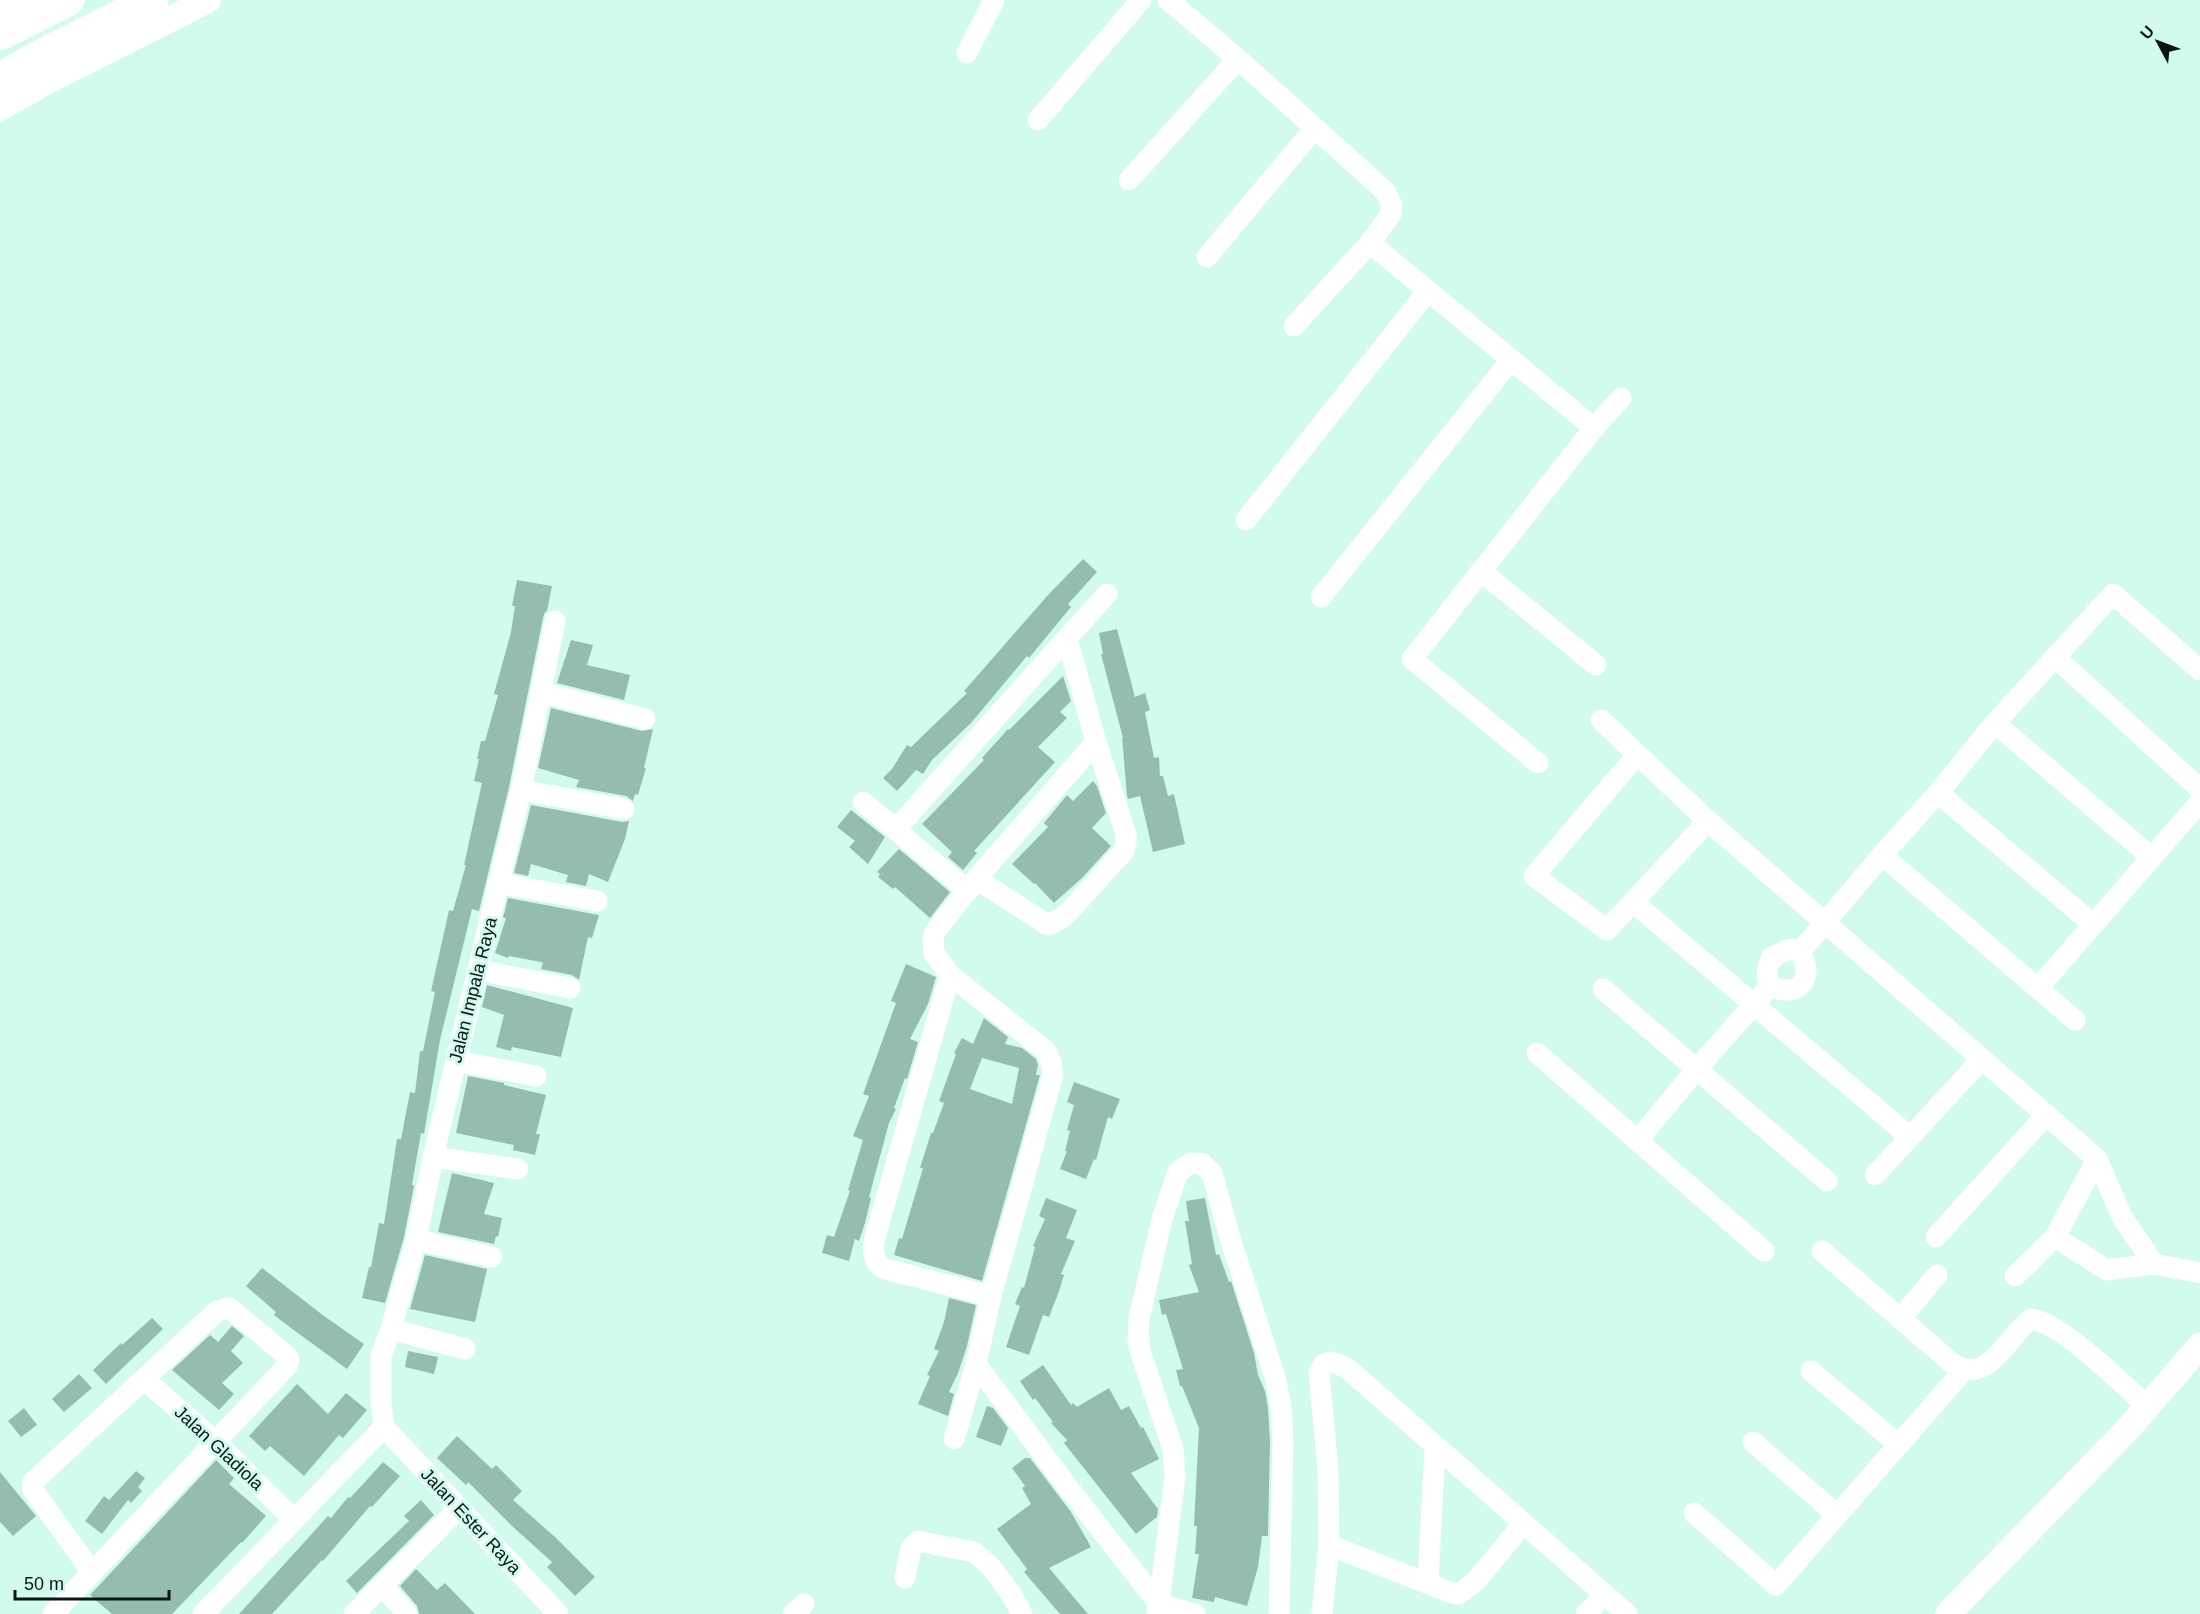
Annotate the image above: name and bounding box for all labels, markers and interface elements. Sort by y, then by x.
north arrow [2128,12,2188,72]
text: U [2137,23,2157,42]
street label: Jalan Impala Raya [445,914,501,1065]
street label: Jalan Gladiola [170,1402,268,1495]
street label: Jalan Ester Raya [417,1464,526,1579]
scale bar [15,1563,170,1601]
text: 50 m [24,1574,64,1594]

